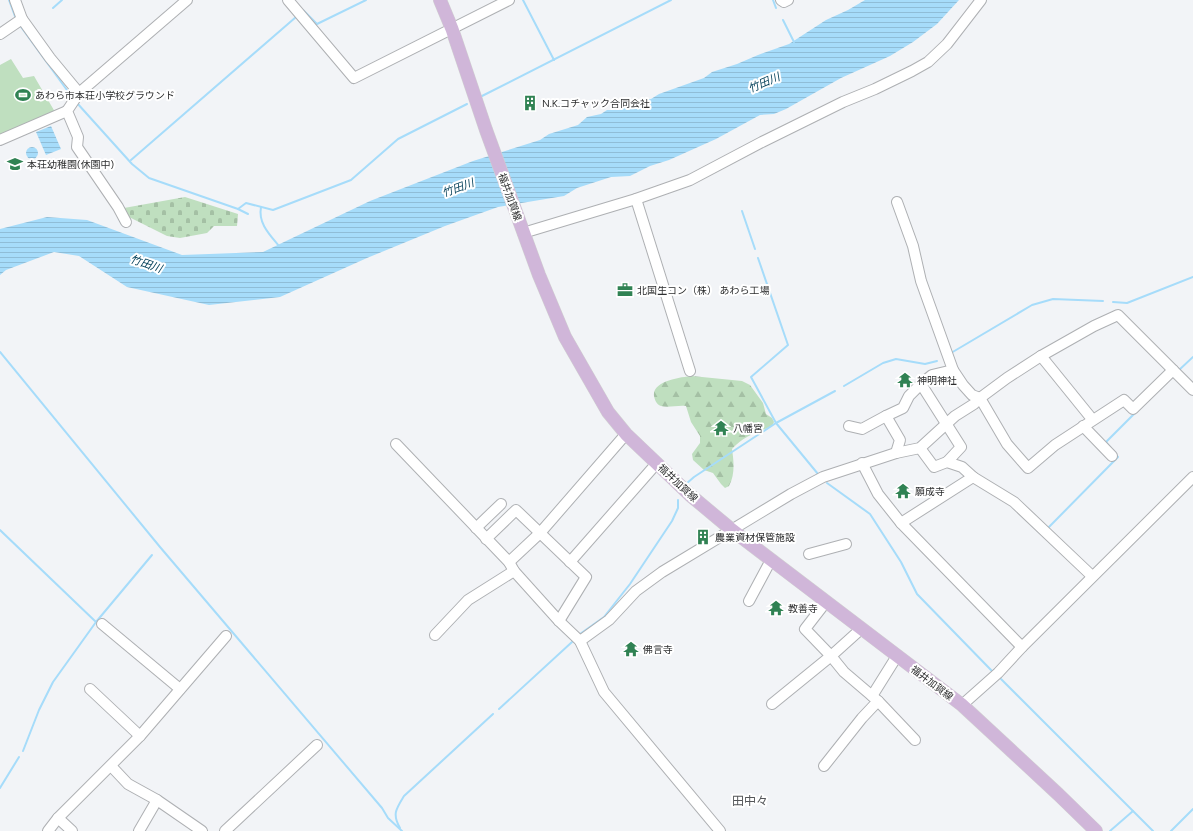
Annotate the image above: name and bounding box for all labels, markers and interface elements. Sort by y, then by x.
water label: 竹田川 [746,70,783,95]
sports icon: あわら市本荘小学校グラウンド [14,86,32,104]
place label: あわら市本荘小学校グラウンド [35,89,175,102]
building icon: N.K.コチャック合同会社 [521,94,539,112]
place label: N.K.コチャック合同会社 [542,97,650,110]
school or university icon: 本荘幼稚園(休園中) [6,155,24,173]
place label: 本荘幼稚園(休園中) [27,158,114,171]
street label: 福井加賀線 [495,171,525,223]
water label: 竹田川 [440,176,477,200]
water label: 竹田川 [128,252,165,276]
office icon: 北国生コン（株） あわら工場 [616,281,634,299]
place label: 北国生コン（株） あわら工場 [637,284,769,297]
temple icon: 神明神社 [896,371,914,389]
place label: 神明神社 [917,374,957,387]
temple icon: 八幡宮 [712,419,730,437]
place label: 八幡宮 [733,422,763,435]
street label: 福井加賀線 [655,461,701,505]
temple icon: 願成寺 [894,482,912,500]
place label: 願成寺 [915,485,945,498]
building icon: 農業資材保管施設 [694,528,712,546]
place label: 農業資材保管施設 [715,531,795,544]
temple icon: 教善寺 [767,599,785,617]
place label: 教善寺 [788,602,818,615]
temple icon: 佛言寺 [622,640,640,658]
place label: 佛言寺 [642,643,673,656]
street label: 福井加賀線 [908,663,956,703]
district label: 田中々 [732,794,768,808]

